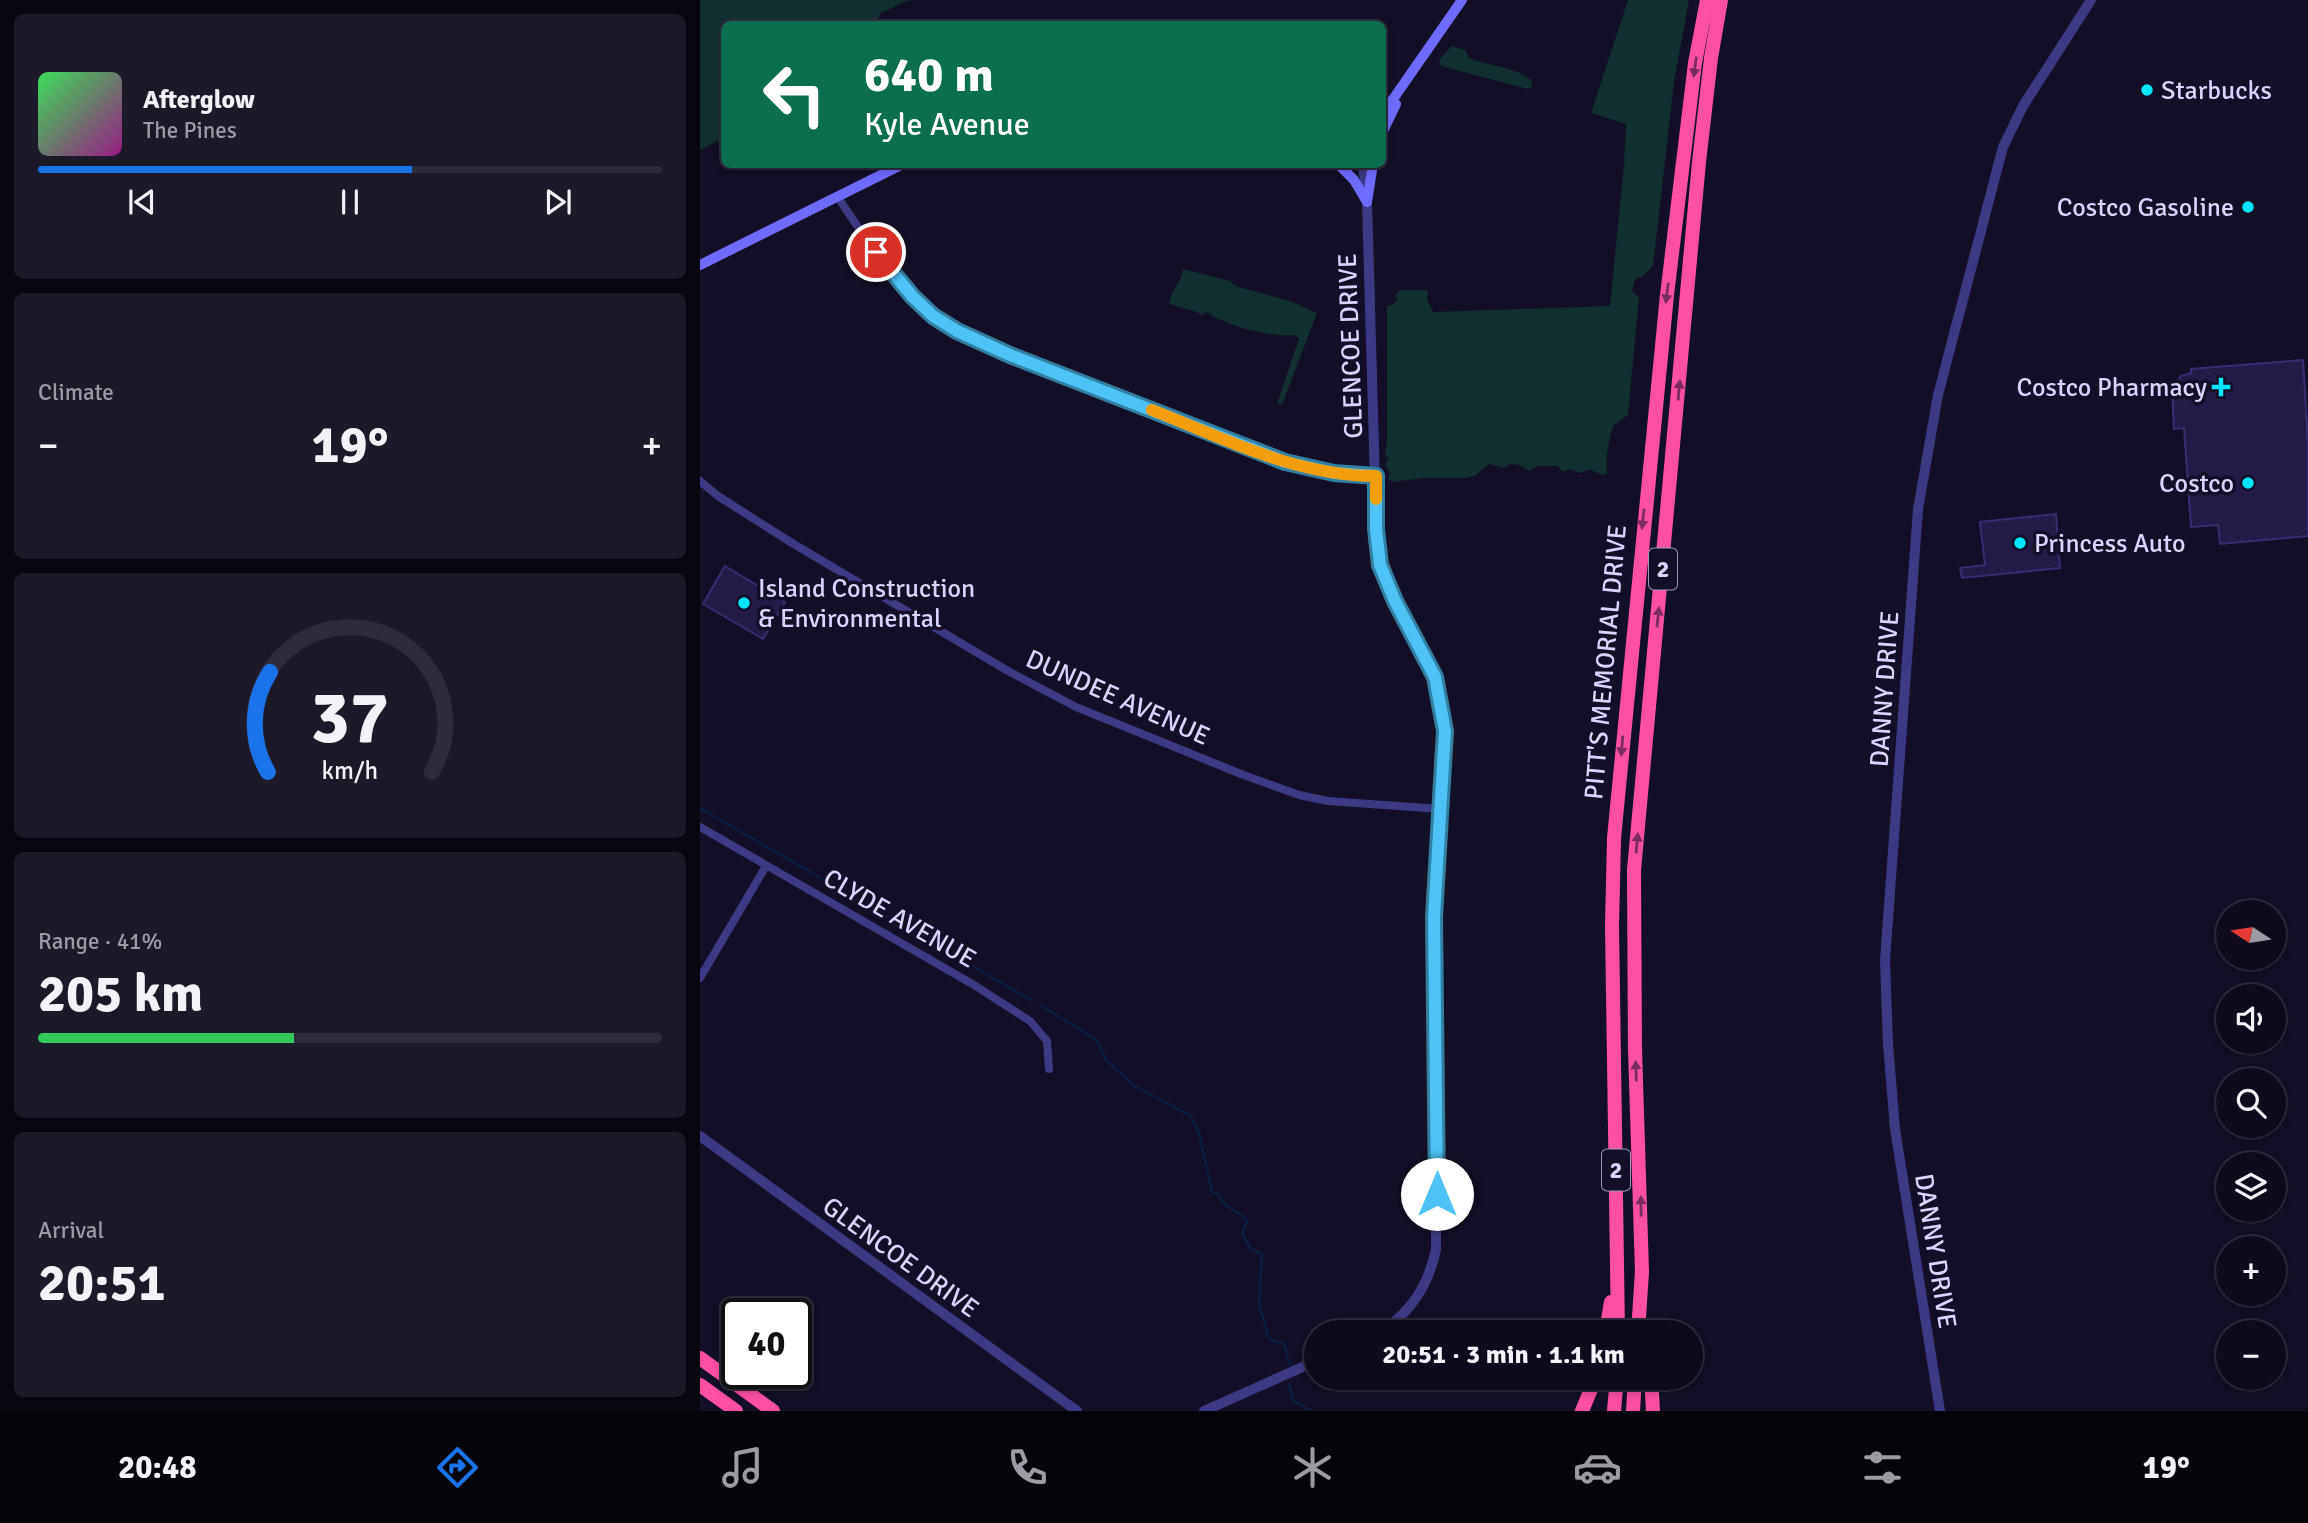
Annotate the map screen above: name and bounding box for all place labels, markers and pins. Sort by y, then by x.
place label: Starbucks [2161,75,2272,107]
marker: Starbucks [2139,82,2155,98]
place label: Costco Gasoline [2057,192,2234,224]
marker: Costco Gasoline [2240,199,2256,215]
pin [846,222,906,282]
place label: Costco Pharmacy [2017,372,2207,404]
marker: Costco Pharmacy [2213,379,2229,395]
place label: Costco [2159,468,2234,500]
marker: Costco [2240,475,2256,491]
place label: Princess Auto [2034,528,2185,560]
marker: Princess Auto [2012,535,2028,551]
place label: Island Construction & Environmental [758,573,975,635]
marker: Island Construction & Environmental [736,595,752,611]

